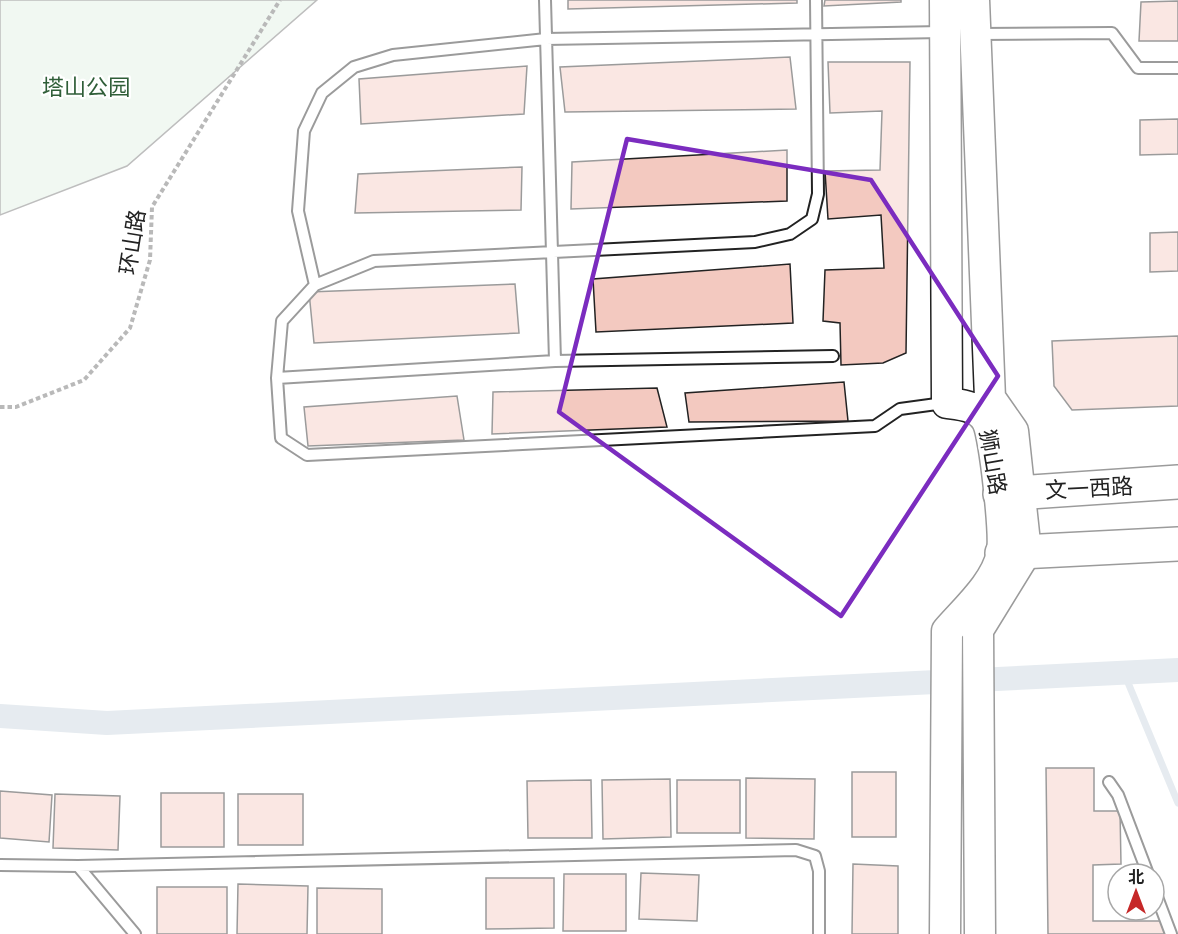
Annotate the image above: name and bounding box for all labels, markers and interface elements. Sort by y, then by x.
park label: 塔山公园 [42,73,130,101]
street label: 环山路 [113,207,151,277]
street label: 狮山路 [973,427,1013,497]
street label: 文一西路 [1044,472,1134,504]
north arrow [1106,862,1166,922]
text: 北 [1128,867,1144,887]

